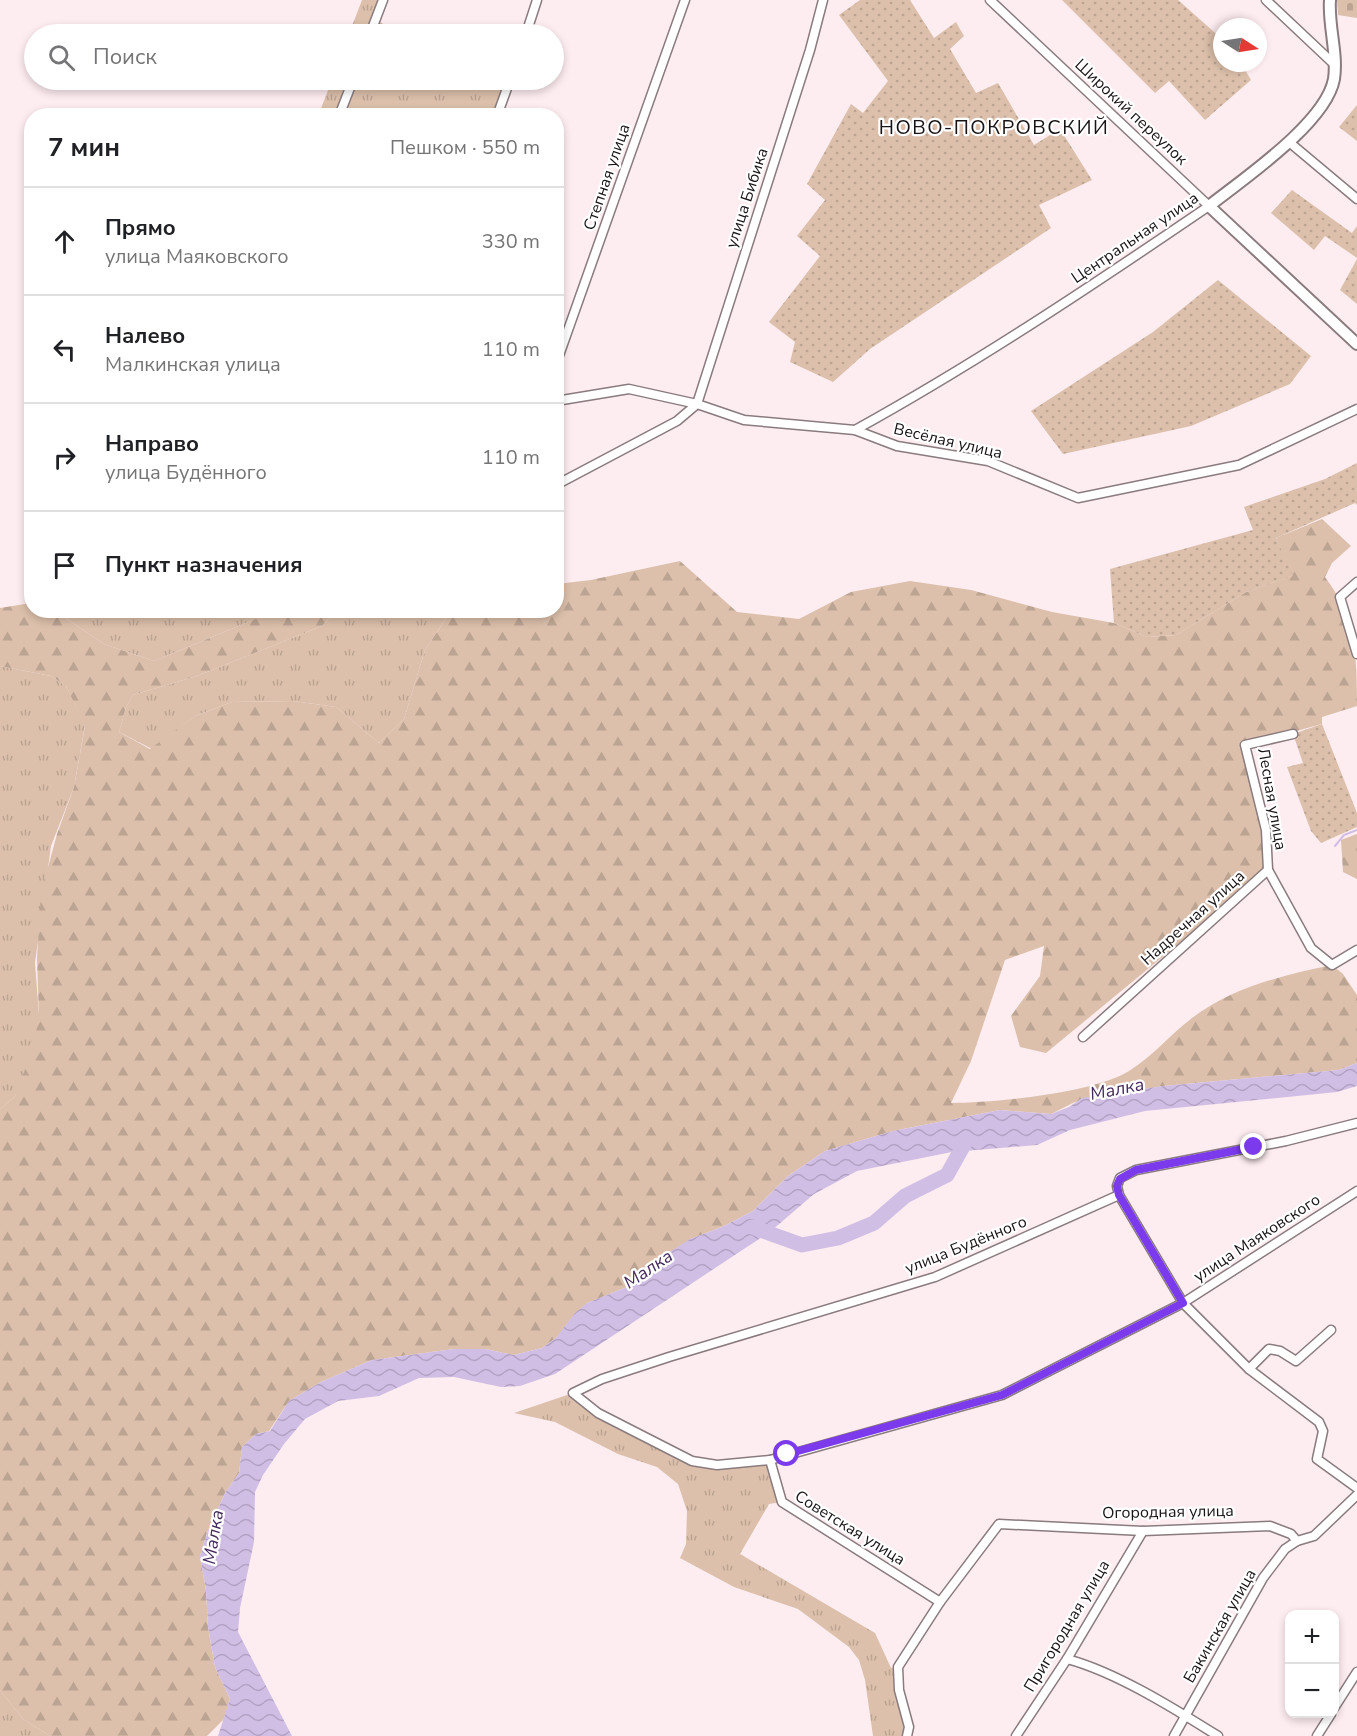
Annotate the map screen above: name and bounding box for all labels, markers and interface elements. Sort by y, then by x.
north arrow [1213,18,1267,72]
search box [24,24,564,90]
icon: search [45,41,78,74]
text: Поиск [93,42,157,72]
street label: Широкий переулок [1070,54,1193,170]
district label: НОВО-ПОКРОВСКИЙ [879,114,1109,141]
street label: Степная улица [578,121,636,233]
text: 7 мин [48,130,120,165]
text: Пешком · 550 m [390,134,540,161]
street label: улица Бибика [720,145,774,251]
street label: Центральная улица [1067,187,1203,289]
text: Прямо [105,213,176,243]
icon: ahead [48,225,81,258]
text: 330 m [482,228,540,255]
text: улица Маяковского [105,243,289,270]
text: Налево [105,321,185,351]
icon: left [48,333,81,366]
text: 110 m [482,336,540,363]
text: Малкинская улица [105,351,281,378]
street label: Весёлая улица [891,418,1005,464]
text: Направо [105,429,199,459]
icon: right [48,441,81,474]
text: 110 m [482,444,540,471]
text: улица Будённого [105,459,267,486]
icon: arrive [48,549,81,582]
text: Пункт назначения [105,550,303,580]
street label: Лесная улица [1252,746,1292,852]
street label: Надречная улица [1136,865,1250,971]
water label: Малка [1088,1072,1146,1106]
route end [1240,1133,1266,1159]
street label: улица Маяковского [1189,1189,1325,1287]
street label: улица Будённого [902,1211,1030,1279]
water label: Малка [619,1244,677,1294]
route start [773,1440,799,1466]
street label: Советская улица [791,1485,909,1571]
street label: Огородная улица [1102,1500,1234,1524]
water label: Малка [197,1508,229,1566]
street label: Пригородная улица [1019,1556,1115,1696]
street label: Бакинская улица [1178,1565,1262,1687]
map controls [1285,1610,1339,1718]
button: + [1285,1610,1339,1664]
button: − [1285,1664,1339,1718]

